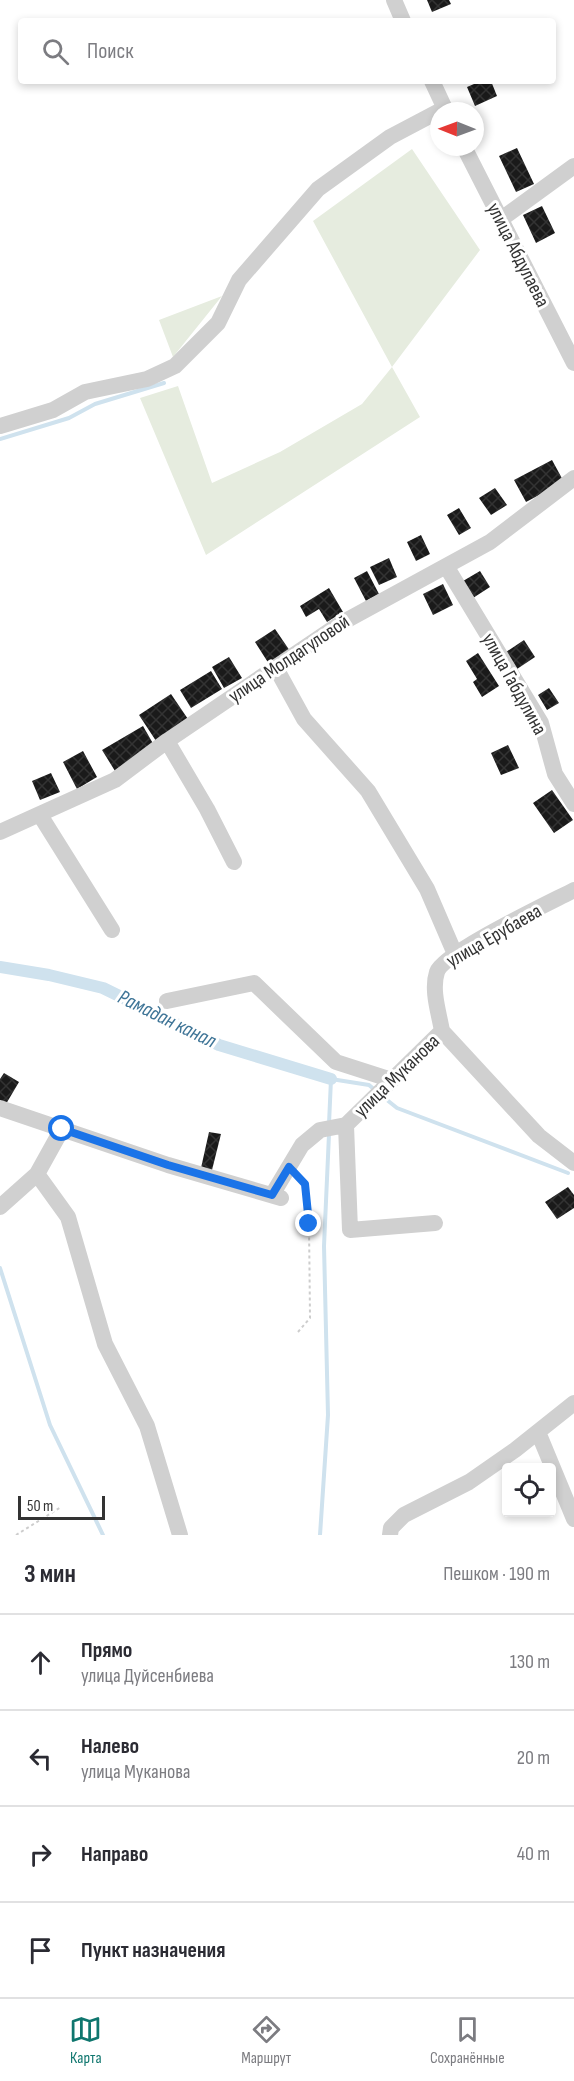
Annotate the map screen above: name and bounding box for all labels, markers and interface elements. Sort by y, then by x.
search box [18,18,556,84]
icon: search [39,35,72,68]
text: Поиск [87,38,133,65]
north arrow [430,102,484,156]
street label: улица Абдулаева [481,199,555,311]
street label: улица Молдагуловой [224,610,354,708]
street label: улица Габдулина [476,629,552,739]
street label: улица Ерубаева [442,899,546,973]
water label: Рамадан канал [114,984,221,1054]
street label: улица Муканова [349,1029,445,1123]
route start [48,1115,74,1141]
route end [295,1210,321,1236]
map controls [502,1463,556,1517]
button: locate [502,1463,556,1517]
scale bar [18,1493,105,1520]
text: 50 m [27,1497,53,1516]
text: 3 мин [24,1559,76,1590]
text: Пешком · 190 m [443,1562,550,1586]
text: Прямо [81,1637,132,1664]
icon: ahead [24,1646,57,1679]
text: 130 m [510,1650,550,1674]
text: улица Дуйсенбиева [81,1664,214,1688]
text: Налево [81,1733,139,1760]
icon: left [24,1742,57,1775]
text: 20 m [517,1746,550,1770]
text: улица Муканова [81,1760,191,1784]
icon: right [24,1838,57,1871]
text: Направо [81,1841,148,1868]
text: 40 m [517,1842,550,1866]
icon: arrive [24,1934,57,1967]
text: Пункт назначения [81,1937,225,1964]
tab: Карта [69,2013,102,2068]
tab: Маршрут [241,2013,291,2068]
tab: Сохранённые [430,2013,505,2068]

